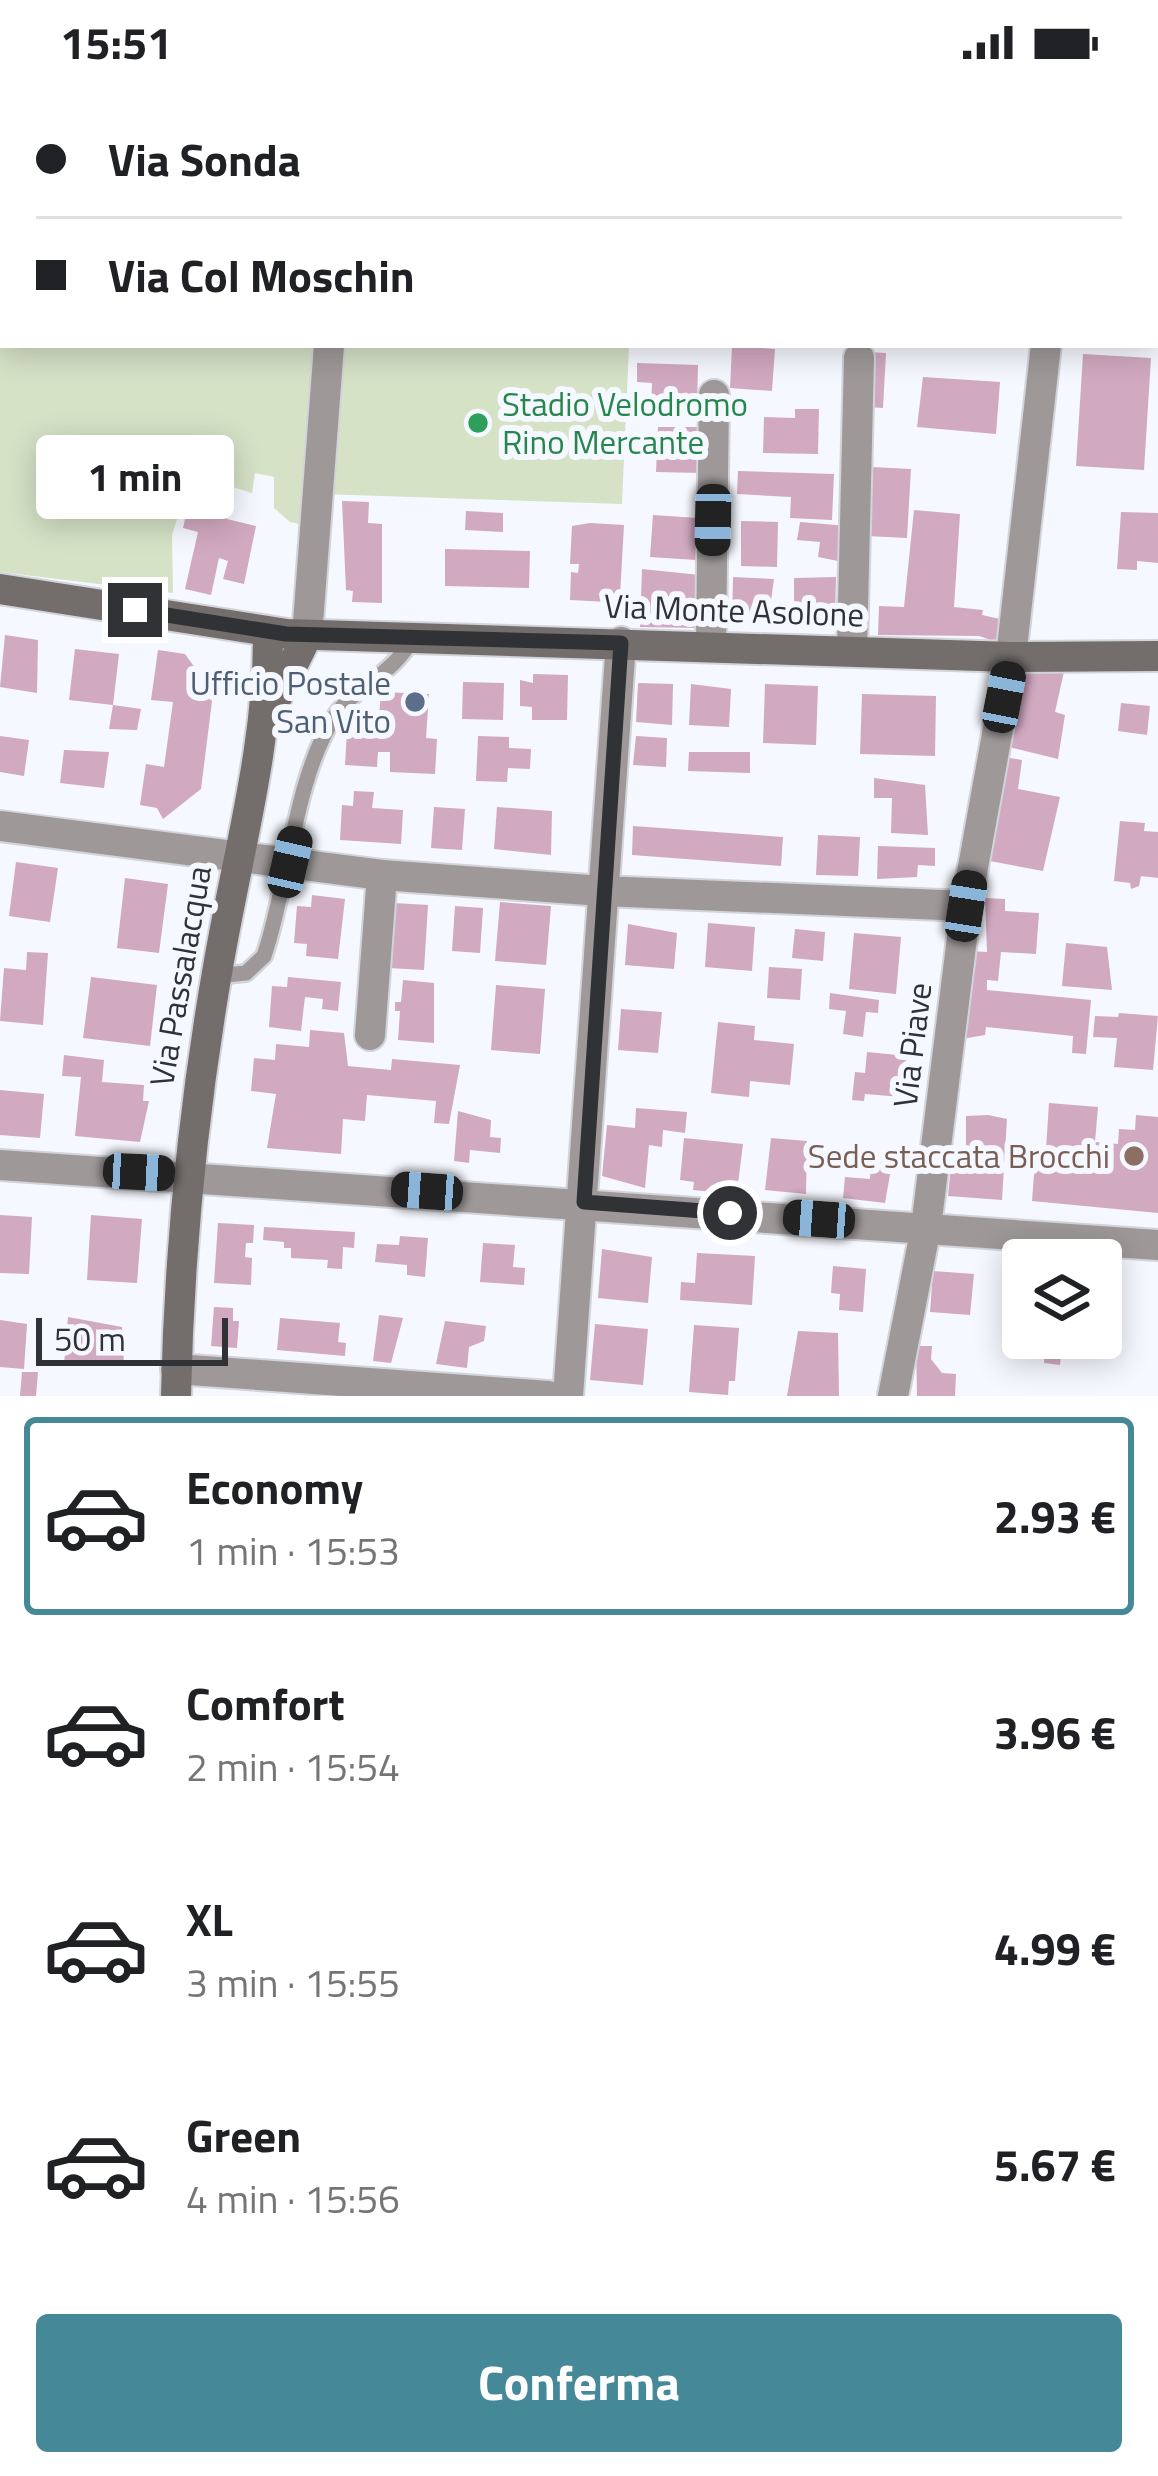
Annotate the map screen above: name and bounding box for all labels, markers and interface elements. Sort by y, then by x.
text: 15:51 [60,8,172,76]
text: Via Sonda [108,125,301,193]
text: Via Col Moschin [108,241,415,309]
place label: Stadio Velodromo Rino Mercante [502,379,748,467]
marker: Stadio Velodromo Rino Mercante [465,410,491,436]
callout: 1 min [36,436,234,520]
text: 1 min [88,447,182,506]
car [694,484,732,556]
street label: Via Monte Asolone [603,580,865,640]
route end [108,583,162,637]
place label: Ufficio Postale San Vito [190,658,391,746]
car [979,658,1029,736]
marker: Ufficio Postale San Vito [402,689,428,715]
car [264,823,316,901]
street label: Via Passalacqua [136,862,224,1090]
car [943,868,989,944]
street label: Via Piave [880,980,944,1110]
place label: Sede staccata Brocchi [808,1131,1110,1181]
marker: Sede staccata Brocchi [1121,1143,1147,1169]
car [102,1152,176,1192]
car [390,1171,464,1211]
route start [703,1186,757,1240]
car [782,1199,856,1239]
map controls [1002,1239,1122,1359]
button: layers [1002,1239,1122,1359]
scale bar [36,1312,228,1365]
text: 50 m [54,1314,126,1364]
text: Economy [186,1453,363,1521]
icon: car [42,1462,150,1570]
text: 2.93 € [994,1482,1116,1550]
text: 1 min · 15:53 [186,1521,400,1580]
text: Comfort [186,1669,345,1737]
icon: car [42,1678,150,1786]
text: 3.96 € [994,1698,1116,1766]
text: 2 min · 15:54 [186,1737,400,1796]
text: XL [186,1885,233,1953]
icon: car [42,1894,150,2002]
text: 4.99 € [994,1914,1116,1982]
text: 3 min · 15:55 [186,1953,400,2012]
text: Green [186,2101,301,2169]
icon: car [42,2110,150,2218]
text: 5.67 € [994,2130,1116,2198]
text: 4 min · 15:56 [186,2169,400,2228]
button: Conferma [36,2314,1122,2452]

